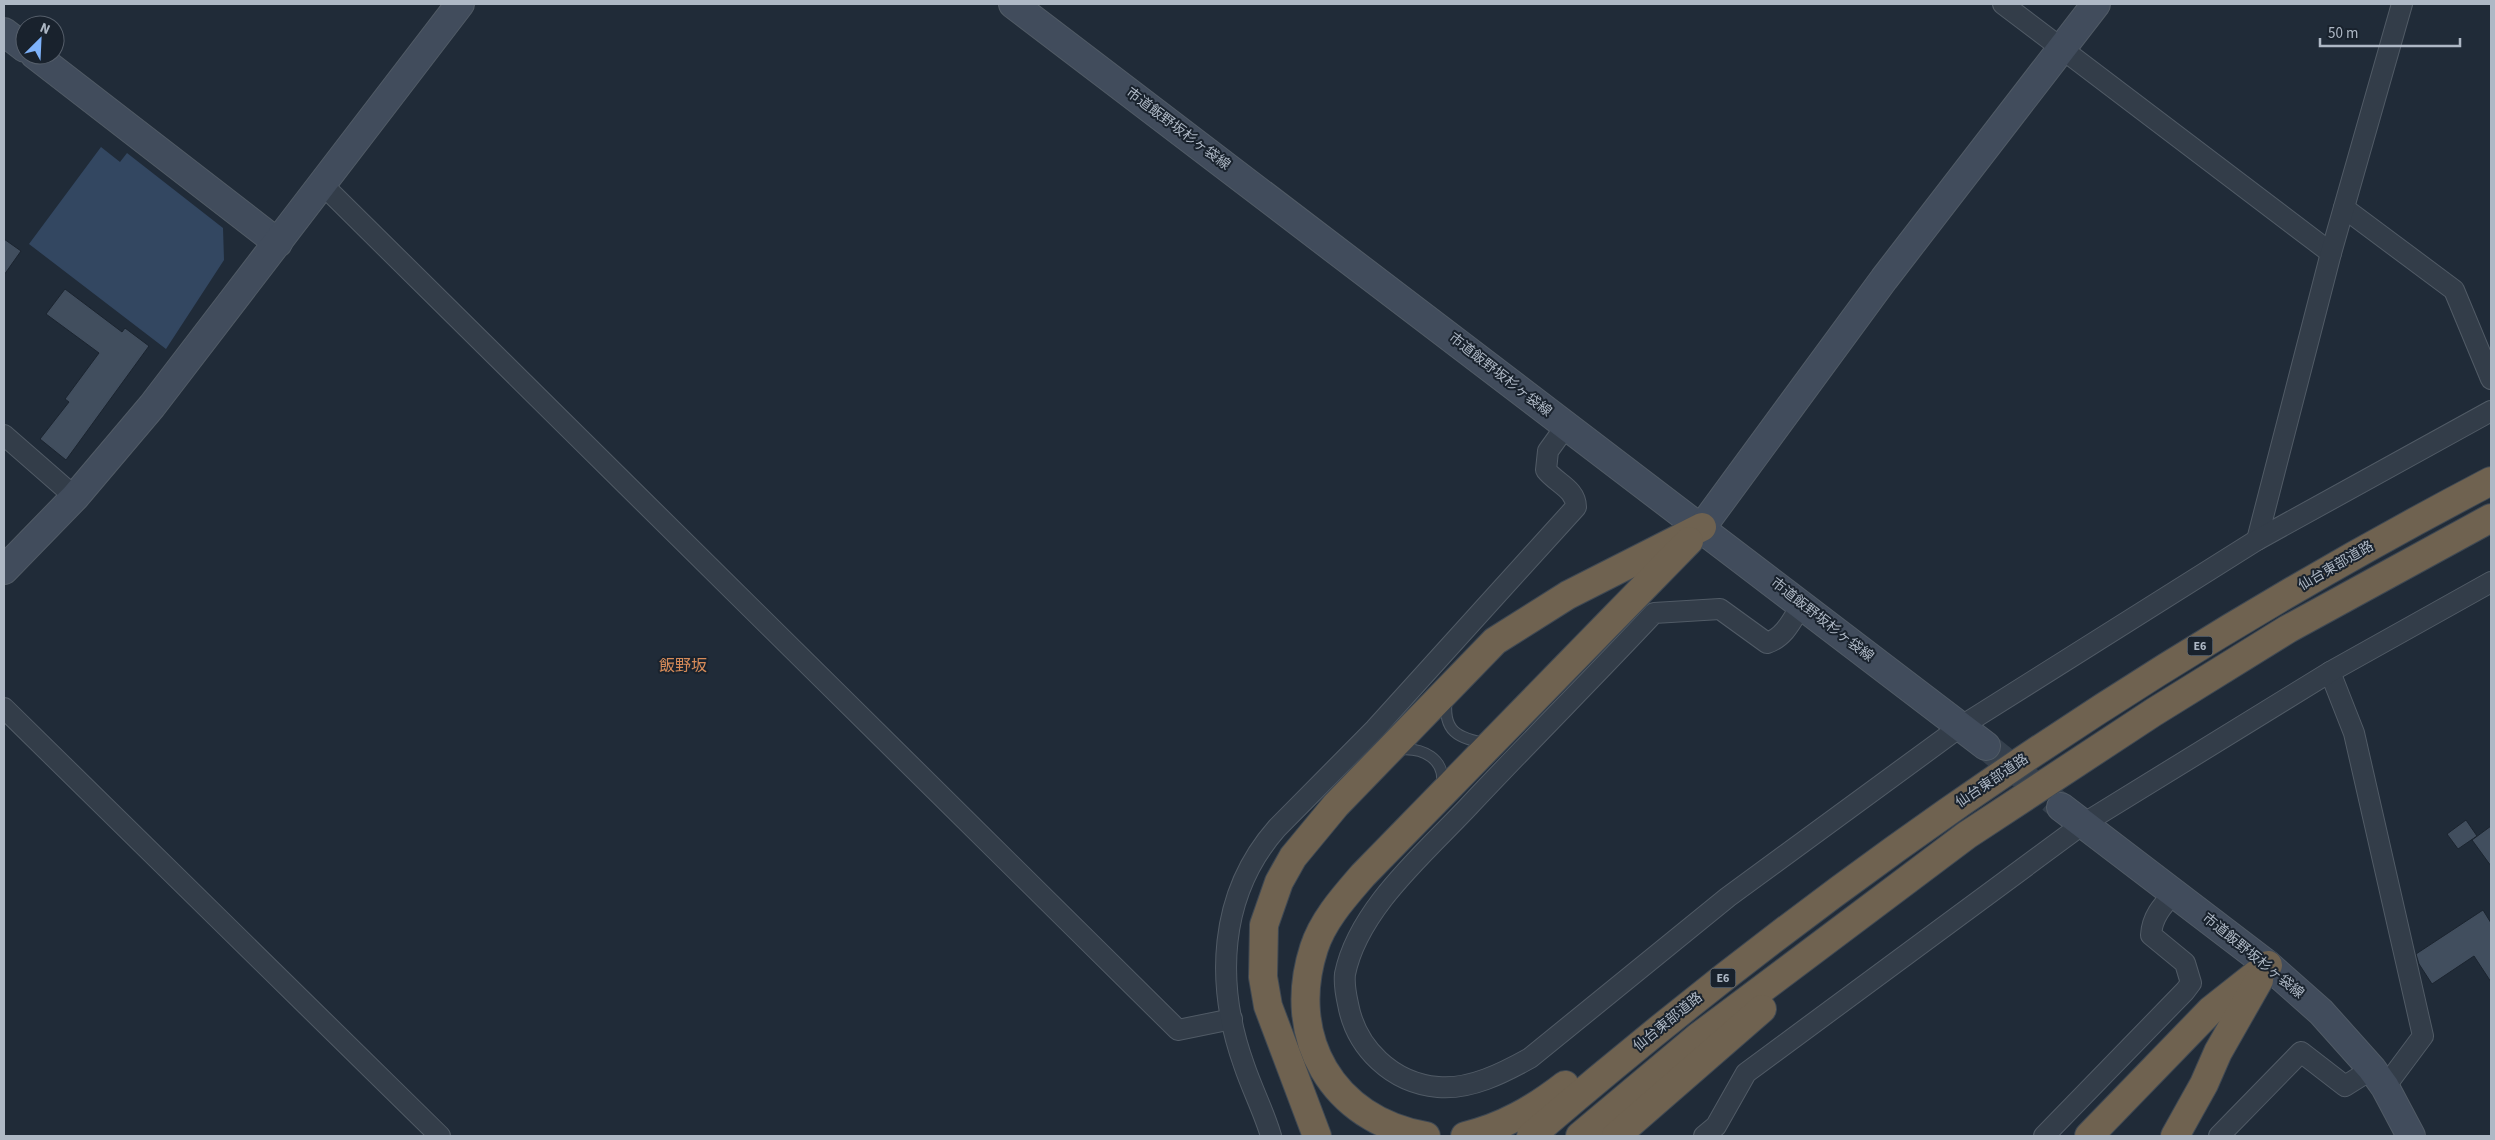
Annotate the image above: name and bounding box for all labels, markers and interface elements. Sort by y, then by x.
north arrow [15,15,65,65]
scale bar [2320,15,2460,47]
text: N [37,18,53,40]
text: 50 m [2328,23,2358,44]
street label: 市道飯野坂杉ヶ袋線 [1122,83,1234,175]
street label: 市道飯野坂杉ヶ袋線 [1444,328,1556,422]
street label: 仙台東部道路 [2295,536,2377,596]
street label: 市道飯野坂杉ヶ袋線 [1766,573,1878,667]
road number: E6 [2188,636,2212,656]
district label: 飯野坂 [659,655,707,677]
street label: 仙台東部道路 [1952,749,2032,813]
street label: 市道飯野坂杉ヶ袋線 [2198,909,2308,1003]
road number: E6 [1710,968,1736,988]
street label: 仙台東部道路 [1629,988,1707,1056]

